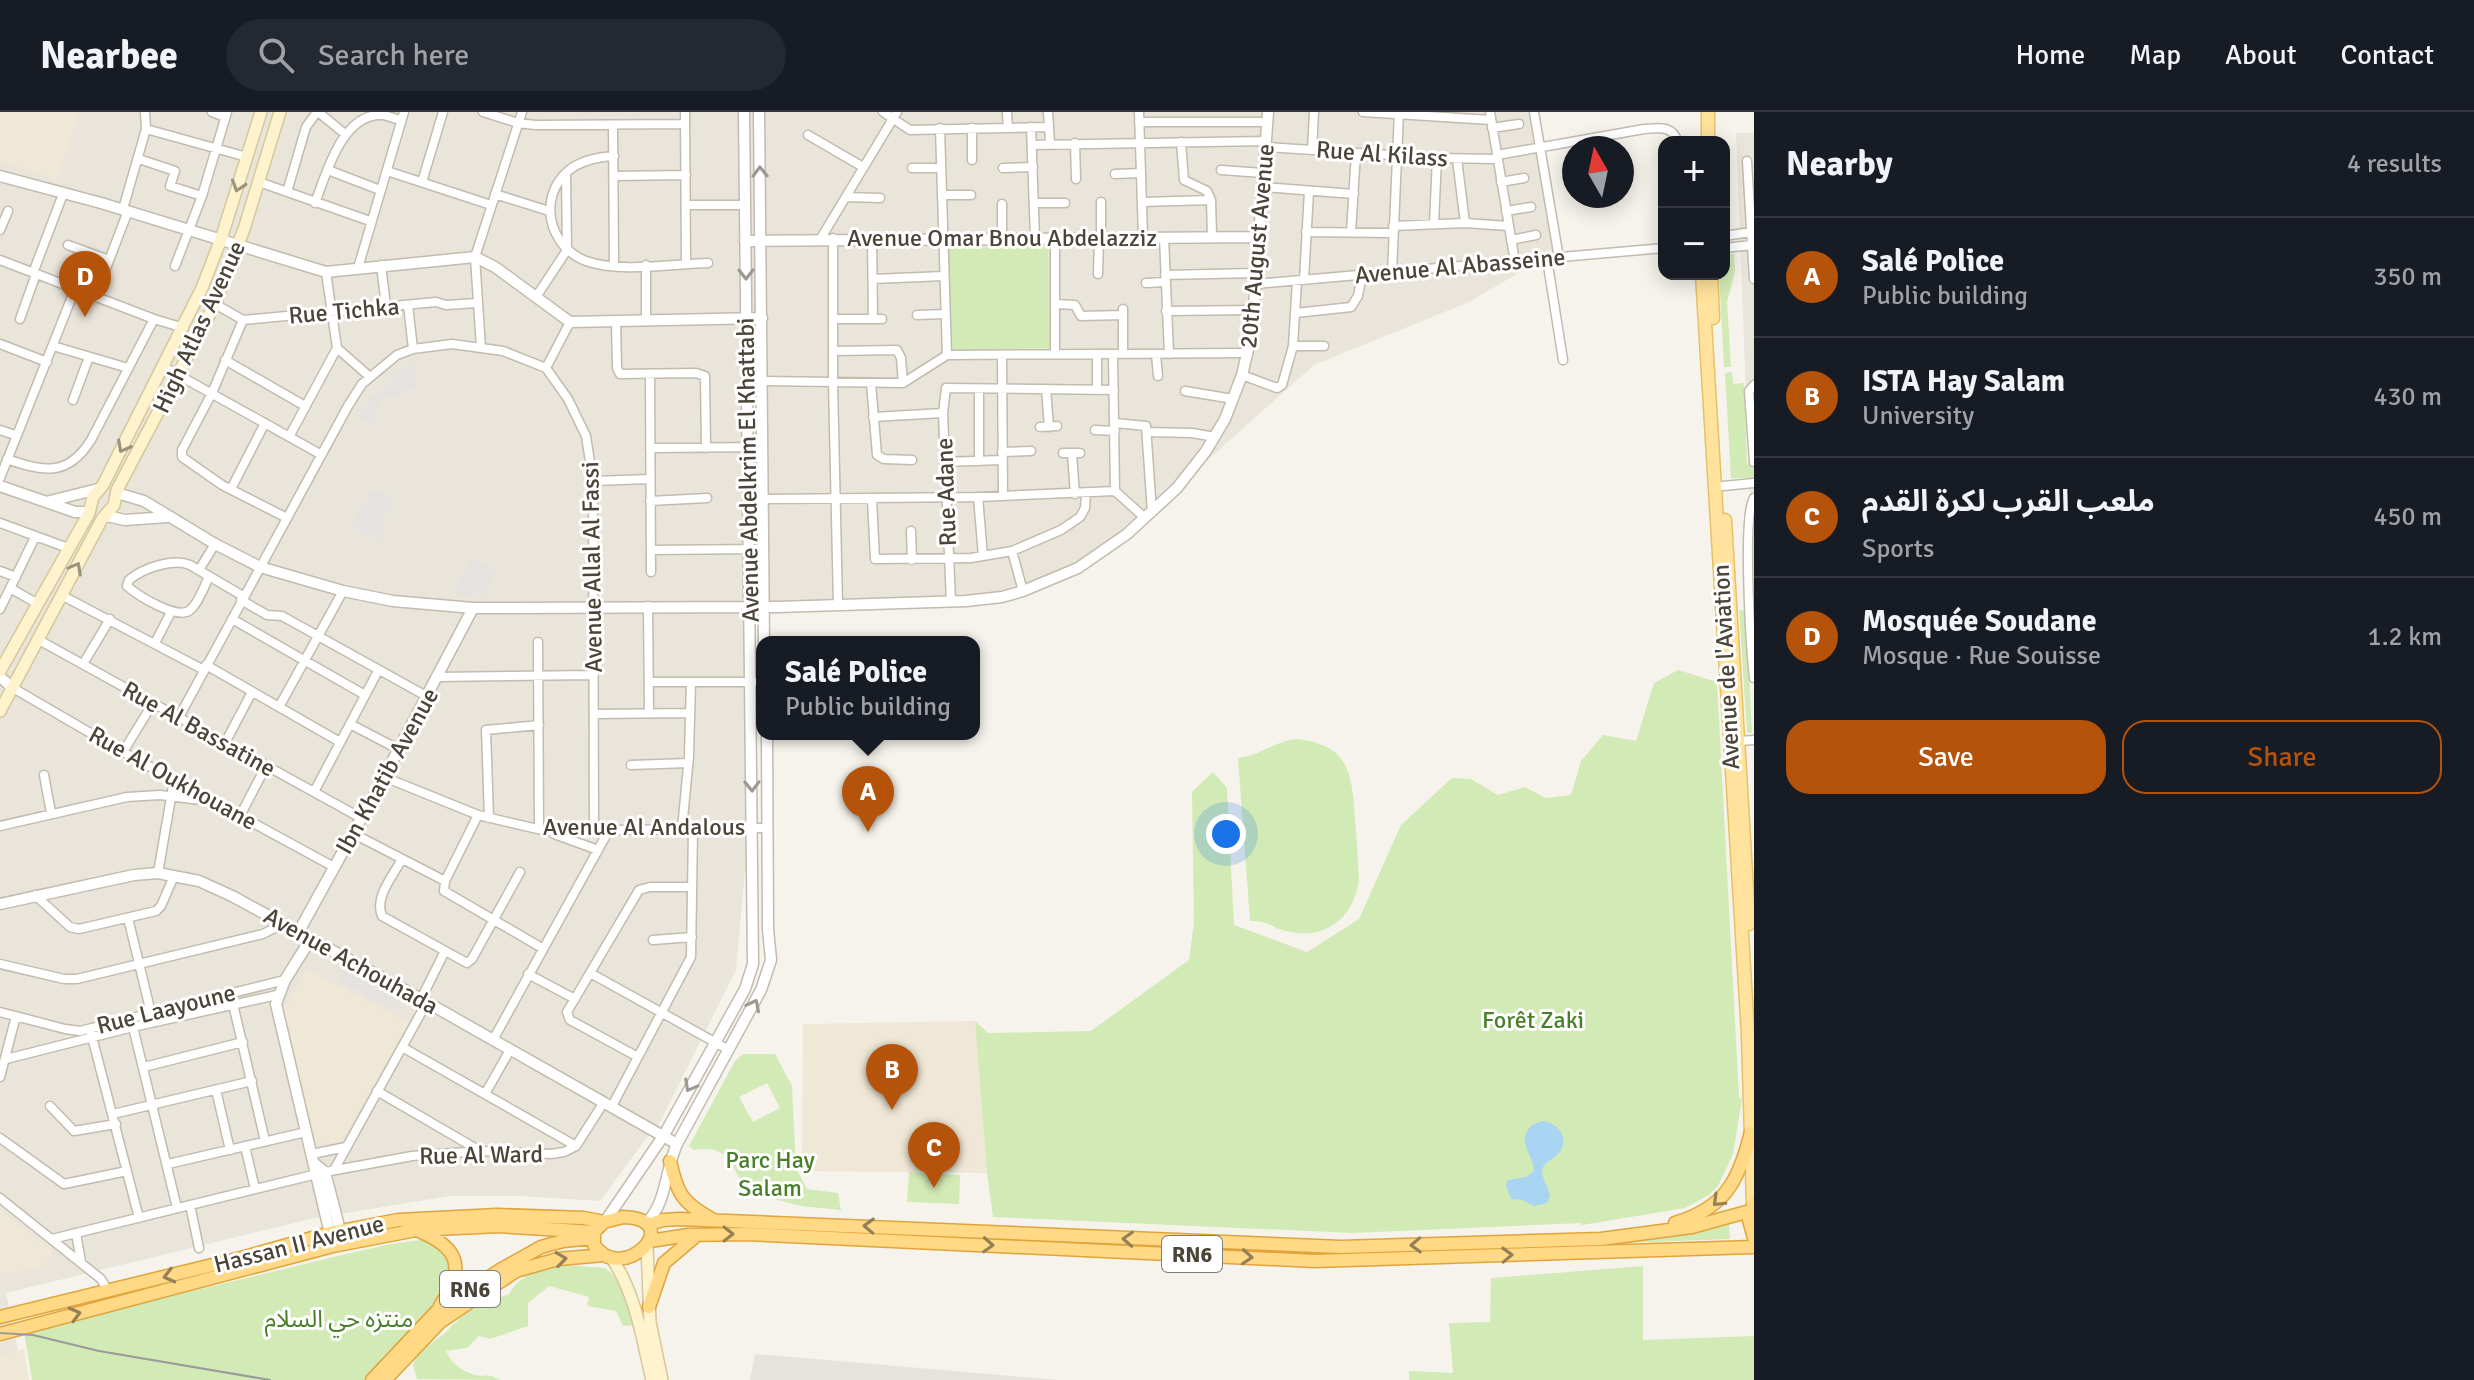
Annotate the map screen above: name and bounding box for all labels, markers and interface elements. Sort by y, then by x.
search box [226,19,786,91]
text: Nearbee [40,32,178,79]
icon: search [254,33,298,77]
text: Search here [318,37,469,74]
text: Home [2016,38,2085,72]
text: Map [2129,38,2181,72]
text: About [2225,38,2297,72]
text: Contact [2341,38,2434,72]
street label: Rue Al Kilass [1315,134,1449,174]
north arrow [1562,136,1634,208]
map controls [1658,136,1730,280]
button: + [1658,136,1730,208]
street label: 20th August Avenue [1233,142,1281,350]
text: Nearby [1786,143,1893,185]
text: 4 results [2347,148,2442,180]
one-way arrow [751,165,769,178]
one-way arrow [231,179,247,193]
button: − [1658,208,1730,280]
street label: Avenue Omar Bnou Abdelazziz [847,223,1157,253]
street label: High Atlas Avenue [146,236,252,418]
street label: Avenue Al Abasseine [1353,242,1567,290]
text: Salé Police [1862,243,2004,280]
pin: D [59,251,111,317]
text: A [1804,261,1820,293]
text: 350 m [2373,261,2442,293]
one-way arrow [737,268,755,281]
text: Public building [1862,280,2028,312]
street label: Rue Tichka [287,291,401,331]
street label: Avenue Abdelkrim El Khattabi [730,317,766,623]
text: ISTA Hay Salam [1862,363,2065,400]
text: B [1804,381,1820,413]
text: 430 m [2373,381,2442,413]
text: University [1862,400,1974,432]
street label: Rue Adane [929,437,963,547]
one-way arrow [117,438,133,452]
street label: Avenue Allal Al Fassi [575,461,609,673]
text: ملعب القرب لكرة القدم [1862,483,2155,520]
text: C [1804,501,1820,533]
text: 450 m [2373,501,2442,533]
text: Sports [1862,533,1934,565]
one-way arrow [66,563,82,577]
street label: Avenue de l'Aviation [1706,564,1746,770]
text: Mosquée Soudane [1862,603,2097,640]
text: D [1803,621,1821,653]
text: 1.2 km [2368,621,2442,653]
popup [756,636,980,740]
text: Mosque · Rue Souisse [1862,640,2101,672]
text: Salé Police [785,654,927,691]
street label: Rue Al Bassatine [117,674,281,784]
street label: Ibn Khatib Avenue [329,683,445,859]
text: Public building [785,691,951,723]
street label: Rue Al Oukhouane [84,719,262,837]
button: Save [1786,720,2106,794]
button: Share [2122,720,2442,794]
pin: A [842,766,894,832]
one-way arrow [743,780,761,793]
street label: Avenue Al Andalous [543,812,745,842]
your location [1206,814,1246,854]
street label: Avenue Achouhada [259,901,443,1021]
street label: Rue Laayoune [93,977,239,1041]
one-way arrow [744,998,760,1013]
park label: Forêt Zaki [1482,1005,1584,1035]
pin: B [866,1044,918,1110]
one-way arrow [685,1078,700,1093]
pin: C [908,1122,960,1188]
street label: Rue Al Ward [419,1139,543,1171]
park label: Parc Hay Salam [725,1145,815,1203]
one-way arrow [1713,1191,1727,1206]
street label: Hassan II Avenue [211,1208,387,1280]
one-way arrow [862,1218,875,1235]
one-way arrow [722,1225,735,1243]
one-way arrow [1121,1231,1134,1248]
one-way arrow [982,1236,995,1253]
road number: RN6 [1162,1236,1222,1272]
one-way arrow [1409,1237,1422,1254]
one-way arrow [1501,1247,1514,1264]
one-way arrow [1241,1248,1254,1265]
one-way arrow [554,1251,568,1268]
one-way arrow [163,1266,177,1283]
road number: RN6 [440,1271,500,1307]
park label: منتزه حي السلام [265,1304,413,1338]
one-way arrow [68,1307,82,1324]

